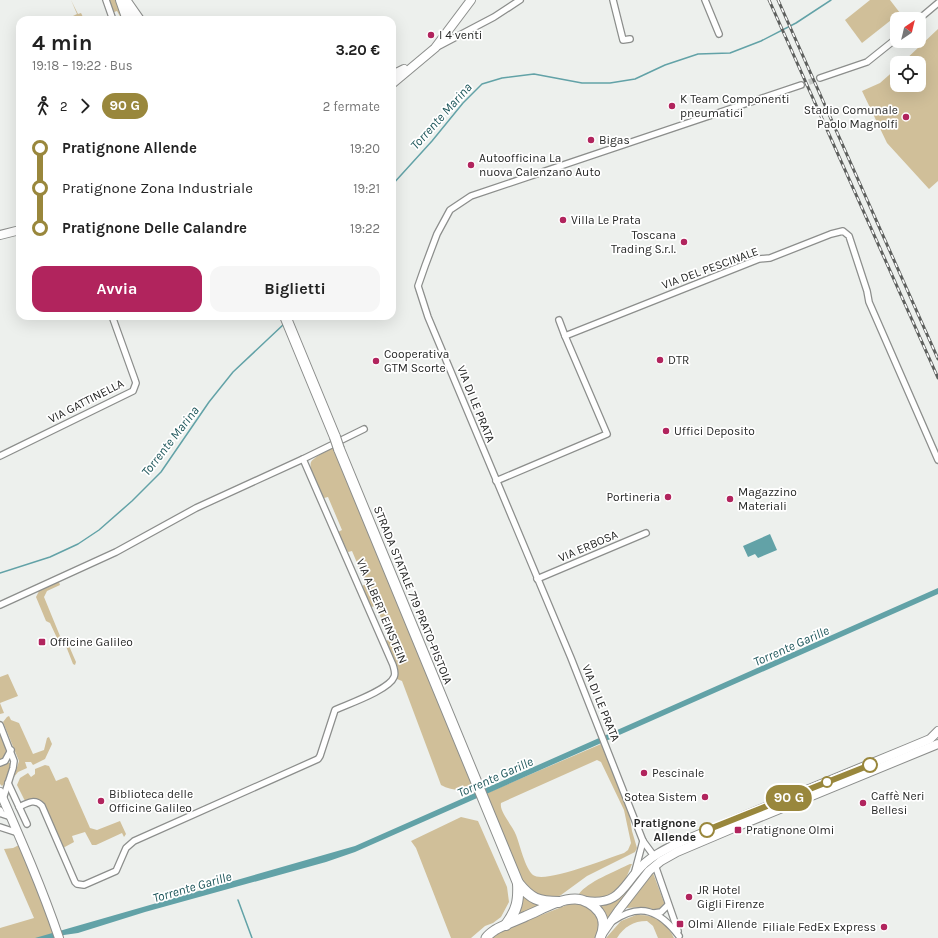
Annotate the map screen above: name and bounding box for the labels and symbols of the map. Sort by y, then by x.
north arrow [890,12,926,48]
place label: I 4 venti [439,28,482,42]
marker: I 4 venti [426,30,436,40]
water label: Torrente Marina [407,79,475,152]
place label: K Team Componenti pneumatici [680,92,790,120]
marker: K Team Componenti pneumatici [667,101,677,111]
place label: Stadio Comunale Paolo Magnolfi [804,103,898,131]
marker: Stadio Comunale Paolo Magnolfi [901,112,911,122]
place label: Bigas [599,133,630,147]
marker: Bigas [586,135,596,145]
place label: Autoofficina La nuova Calenzano Auto [479,151,600,179]
marker: Autoofficina La nuova Calenzano Auto [466,160,476,170]
place label: Villa Le Prata [571,213,641,227]
marker: Villa Le Prata [558,215,568,225]
place label: Toscana Trading S.r.l. [611,228,676,256]
marker: Toscana Trading S.r.l. [679,237,689,247]
street label: VIA DEL PESCINALE [660,244,760,292]
place label: Cooperativa GTM Scorte [384,347,449,375]
place label: DTR [668,353,689,367]
marker: DTR [655,355,665,365]
marker: Cooperativa GTM Scorte [371,356,381,366]
street label: VIA DI LE PRATA [454,363,498,445]
street label: VIA GATTINELLA [46,376,126,426]
water label: Torrente Marina [138,403,202,479]
place label: Uffici Deposito [674,424,755,438]
marker: Uffici Deposito [661,426,671,436]
place label: Magazzino Materiali [738,485,797,513]
place label: Portineria [606,490,660,504]
marker: Portineria [663,492,673,502]
marker: Magazzino Materiali [725,494,735,504]
street label: STRADA STATALE 719 PRATO-PISTOIA [371,504,455,686]
street label: VIA ERBOSA [556,527,620,565]
street label: VIA ALBERT EINSTEIN [354,556,410,666]
water label: Torrente Garille [751,623,831,669]
place label: Officine Galileo [50,635,133,649]
marker: Officine Galileo [37,637,47,647]
street label: VIA DI LE PRATA [579,662,623,744]
water label: Torrente Garille [455,754,535,800]
unlabelled marker [862,757,878,773]
place label: Pescinale [652,766,704,780]
marker: Pescinale [639,768,649,778]
unlabelled marker [821,776,833,788]
line badge: 90 G [761,785,817,811]
place label: Biblioteca delle Officine Galileo [109,787,193,815]
place label: Caffè Neri Bellesi [871,789,924,817]
place label: Sotea Sistem [624,790,697,804]
marker: Sotea Sistem [700,792,710,802]
marker: Biblioteca delle Officine Galileo [96,796,106,806]
marker: Caffè Neri Bellesi [858,798,868,808]
place label: Pratignone Allende [634,816,696,844]
marker: Pratignone Allende [699,822,715,838]
place label: Pratignone Olmi [746,823,834,837]
marker: Pratignone Olmi [733,825,743,835]
water label: Torrente Garille [151,869,233,905]
place label: JR Hotel Gigli Firenze [697,883,764,911]
marker: JR Hotel Gigli Firenze [684,892,694,902]
place label: Olmi Allende [688,917,757,931]
marker: Olmi Allende [675,919,685,929]
place label: Filiale FedEx Express [762,920,876,934]
marker: Filiale FedEx Express [879,922,889,932]

